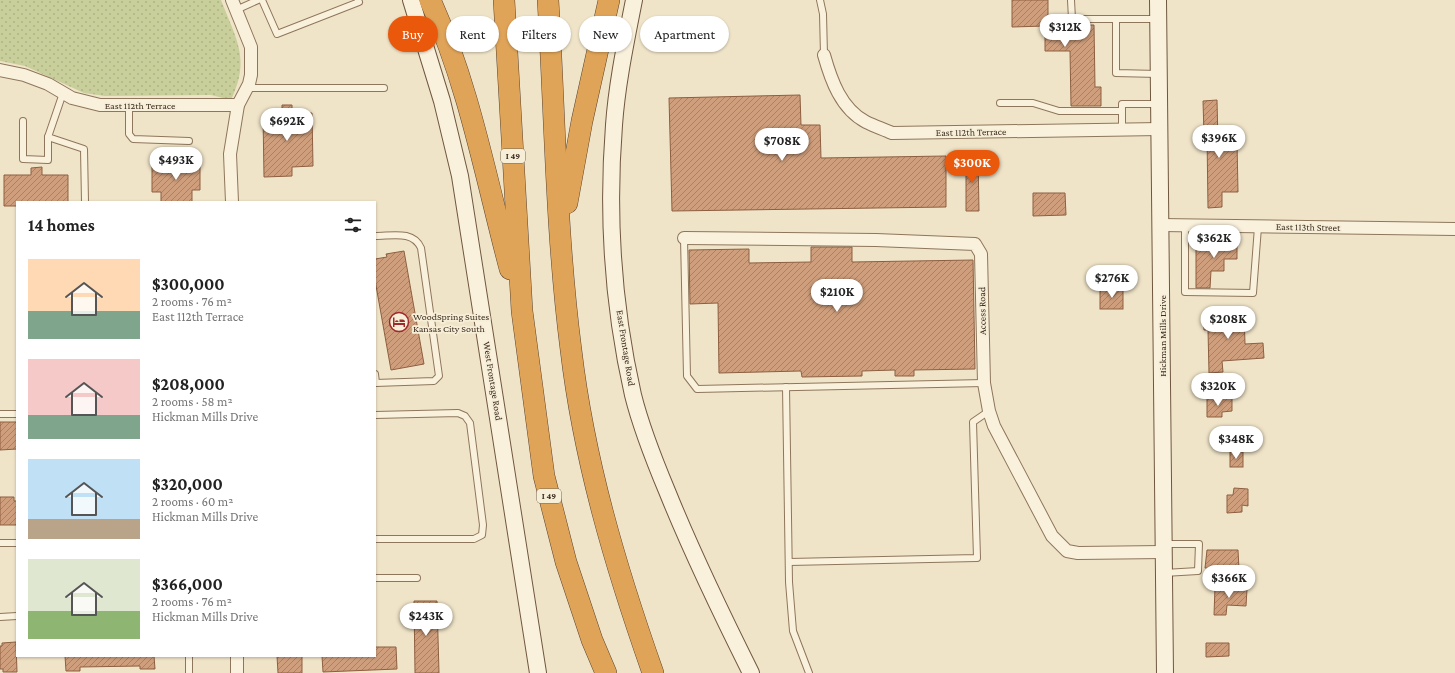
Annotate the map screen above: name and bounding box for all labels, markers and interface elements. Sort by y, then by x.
pin: $312K [1037,14,1093,48]
chip: Buy [388,16,438,52]
chip: Rent [446,16,499,52]
chip: Filters [507,16,571,52]
chip: New [579,16,632,52]
chip: Apartment [640,16,729,52]
text: $312K [1049,19,1081,34]
street label: East 112th Terrace [105,100,176,111]
pin: $692K [259,108,315,142]
text: $692K [269,113,305,128]
pin: $396K [1191,125,1247,159]
street label: East 112th Terrace [936,126,1007,138]
pin: $708K [754,128,810,162]
text: $396K [1201,130,1237,145]
text: $708K [764,133,800,148]
pin: $493K [148,147,204,181]
road number: I 49 [501,149,525,163]
pin: $300K [944,150,1000,184]
text: $493K [159,152,194,167]
text: $300K [954,155,990,170]
icon: filters [342,214,364,236]
text: 14 homes [28,216,95,235]
street label: East 113th Street [1276,221,1341,233]
pin: $362K [1186,225,1242,259]
text: $362K [1197,230,1231,245]
pin: $276K [1084,265,1140,299]
text: $276K [1095,270,1129,285]
icon: home [60,275,108,323]
text: $300,000 [152,275,225,294]
pin: $210K [809,279,865,313]
text: $210K [820,284,854,299]
street label: Access Road [976,286,988,335]
text: 2 rooms · 76 m² [152,294,232,309]
street label: Hickman Mills Drive [1157,295,1168,377]
pin: $208K [1200,306,1256,340]
text: East 112th Terrace [152,309,244,324]
street label: East Frontage Road [615,309,638,388]
hotel icon: WoodSpring Suites Kansas City South [388,311,410,333]
place label: WoodSpring Suites Kansas City South [413,311,489,334]
text: $208K [1210,311,1246,326]
street label: West Frontage Road [481,341,505,422]
pin: $320K [1190,373,1246,407]
icon: home [60,375,108,423]
text: $208,000 [152,375,225,394]
text: $320K [1200,378,1236,393]
text: 2 rooms · 58 m² [152,394,233,409]
text: Hickman Mills Drive [152,409,258,424]
pin: $348K [1208,426,1264,460]
text: $348K [1218,431,1254,446]
icon: home [60,475,108,523]
text: $320,000 [152,475,223,494]
road number: I 49 [537,489,561,503]
text: 2 rooms · 60 m² [152,494,233,509]
text: Hickman Mills Drive [152,509,258,524]
pin: $366K [1201,565,1257,599]
text: $366K [1211,570,1247,585]
icon: home [60,575,108,623]
text: $366,000 [152,575,223,594]
text: 2 rooms · 76 m² [152,594,232,609]
pin: $243K [398,603,454,637]
text: $243K [409,608,443,623]
text: Hickman Mills Drive [152,609,258,624]

